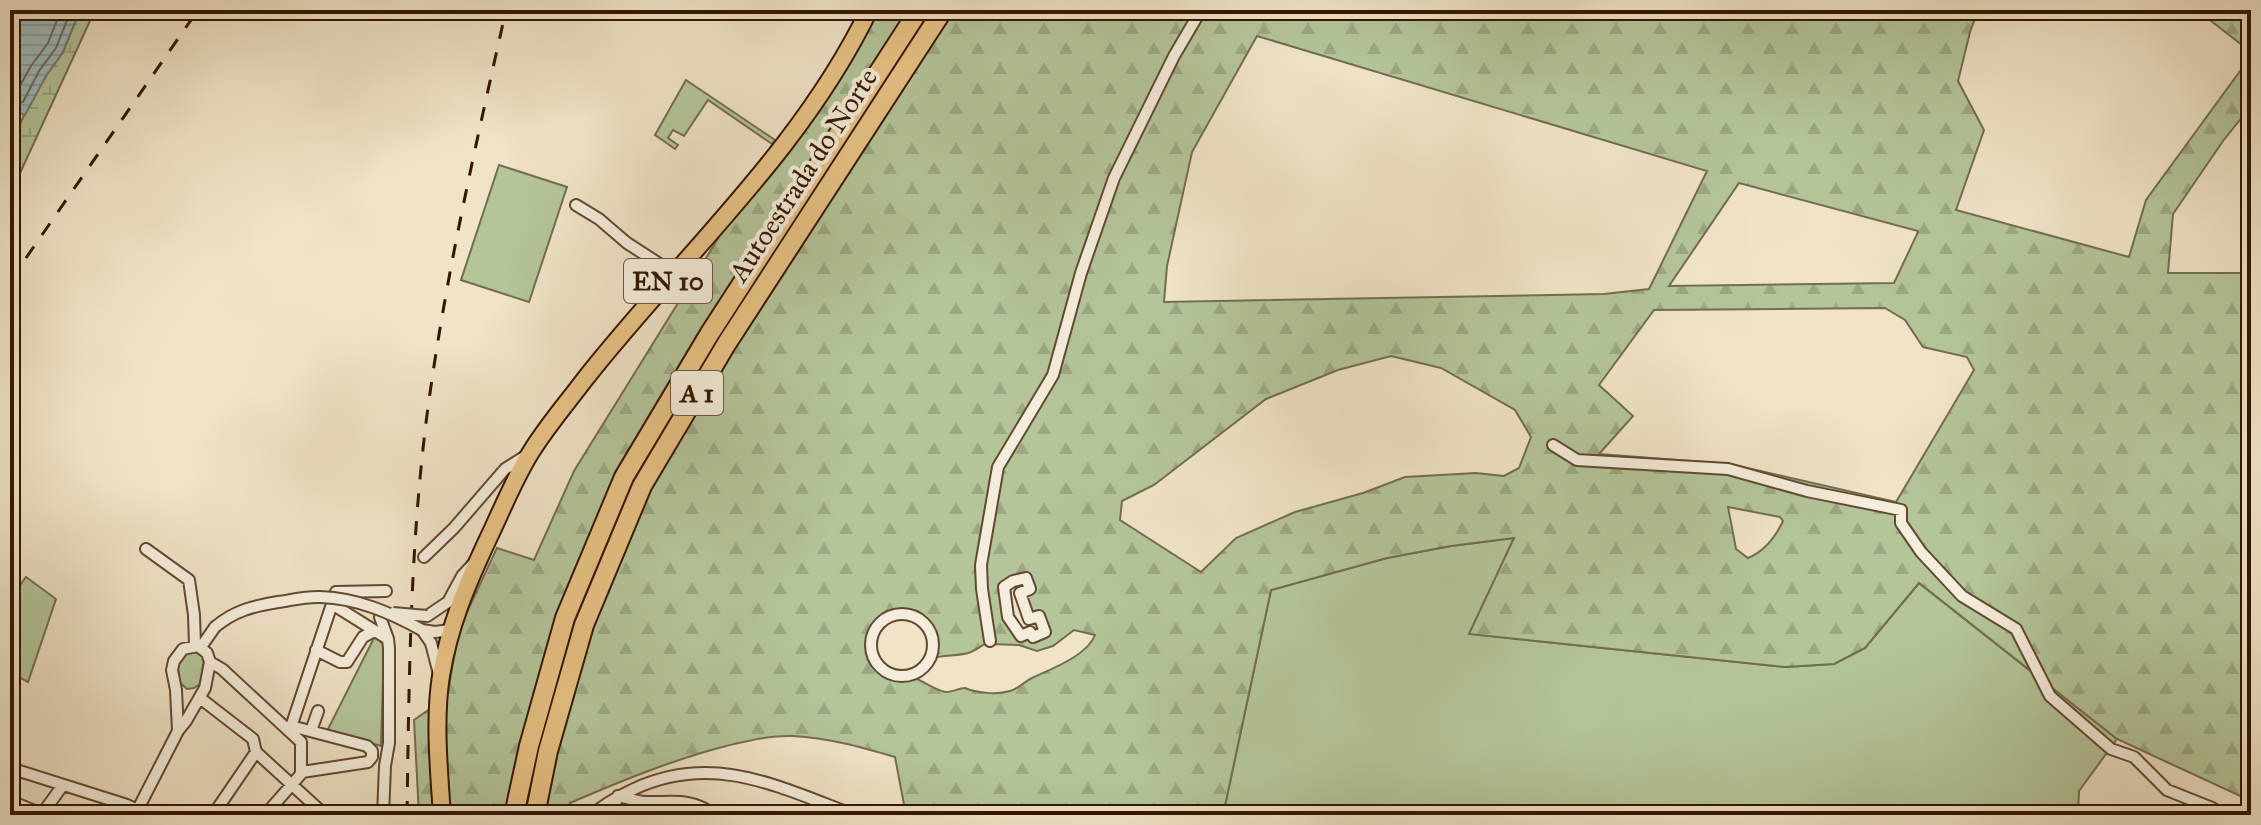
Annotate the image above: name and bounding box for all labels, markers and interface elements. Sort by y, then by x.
street label: Autoestrada do Norte [720,62,885,289]
road number: EN 10 [624,259,712,303]
road number: A 1 [671,371,723,415]

